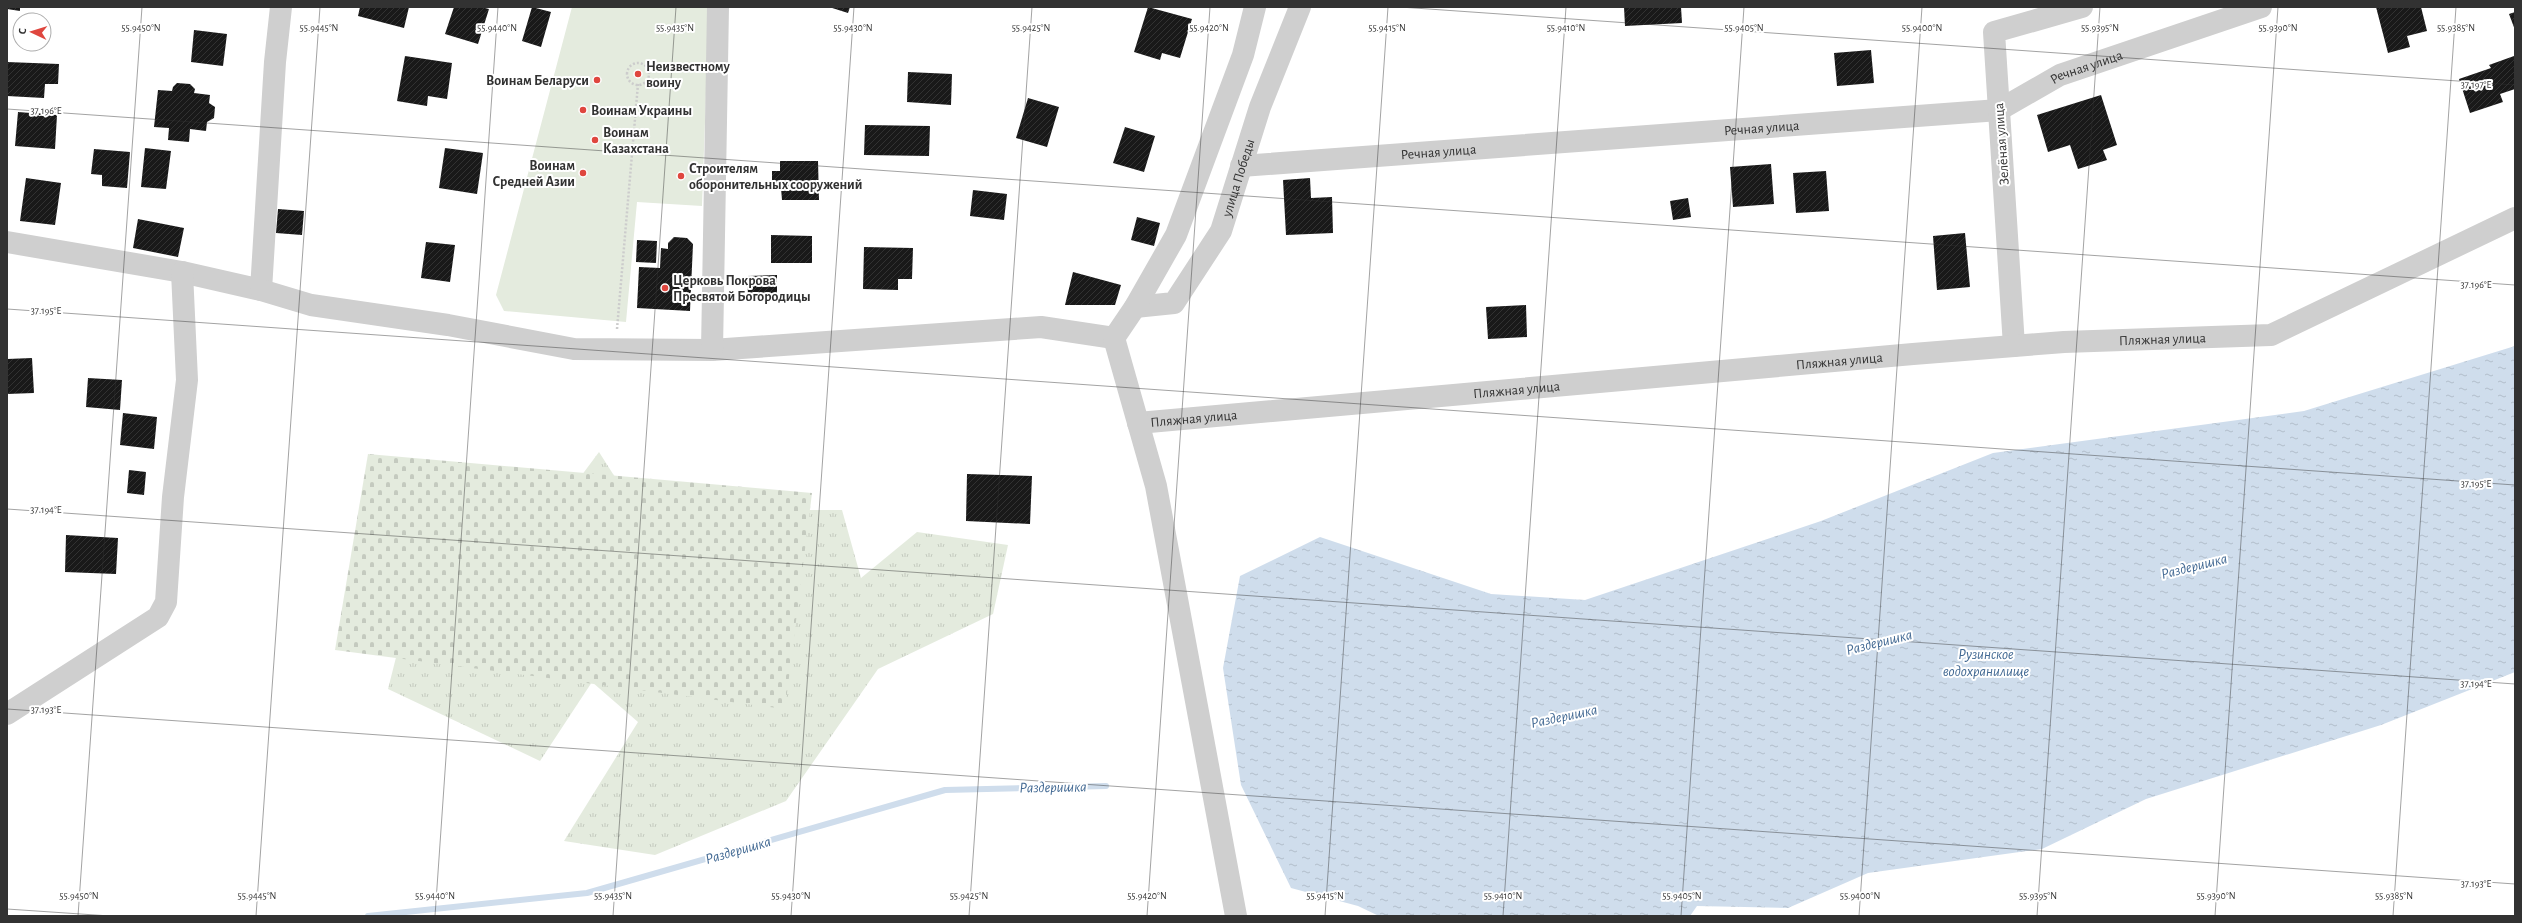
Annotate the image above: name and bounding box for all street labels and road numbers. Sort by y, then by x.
street label: Речная улица [2048,48,2125,87]
street label: Зелёная улица [1992,102,2012,186]
street label: Речная улица [1723,119,1800,138]
street label: улица Победы [1220,138,1257,219]
street label: Речная улица [1400,143,1477,162]
street label: Пляжная улица [2119,331,2207,348]
street label: Пляжная улица [1795,351,1884,372]
street label: Пляжная улица [1473,379,1561,401]
street label: Пляжная улица [1150,408,1239,430]

